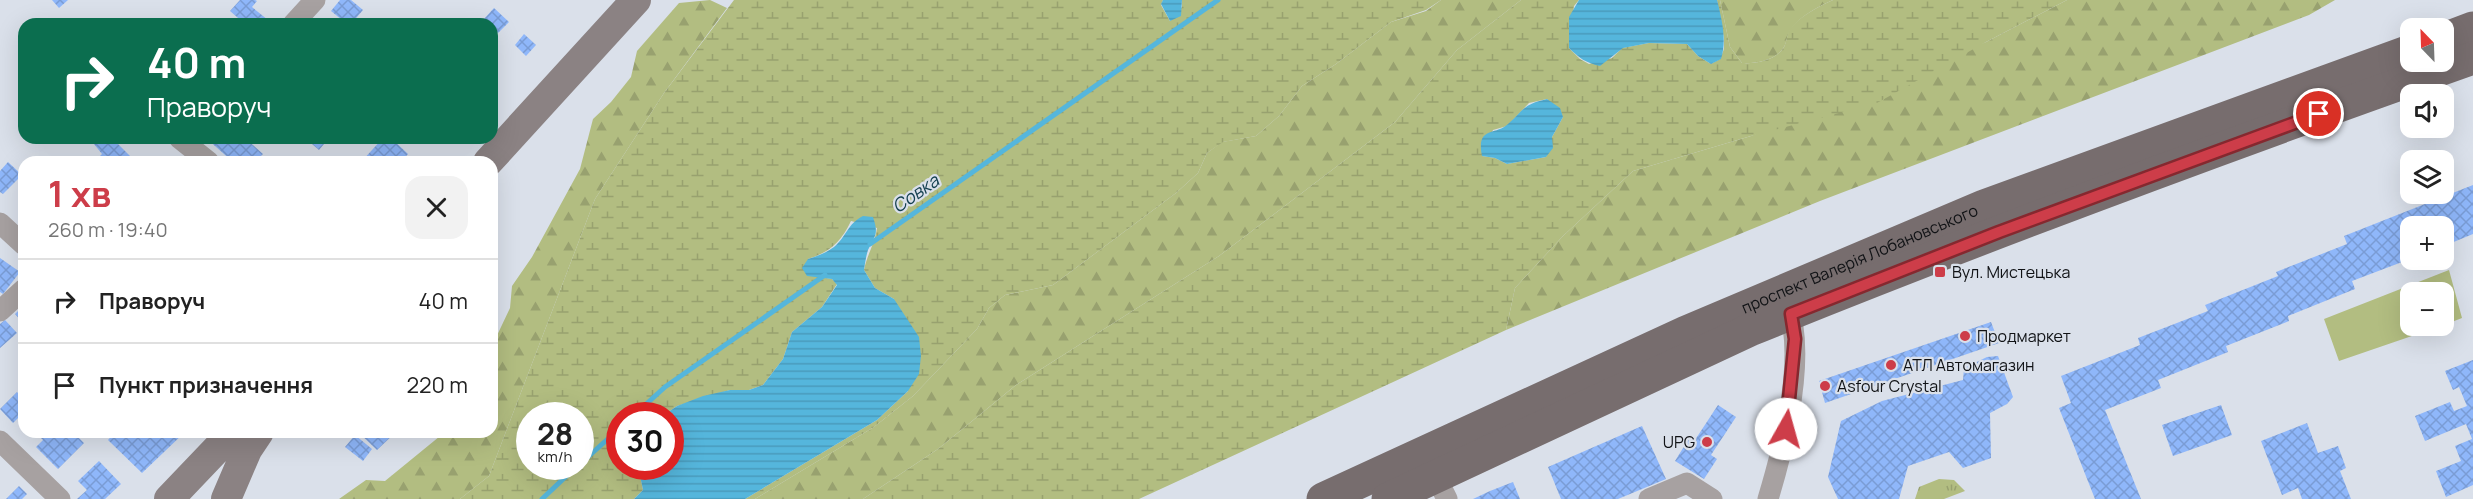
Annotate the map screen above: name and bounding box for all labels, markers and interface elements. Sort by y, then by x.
north arrow [2400,18,2454,72]
map controls [2400,18,2454,336]
text: 40 m [147,33,246,91]
icon: right [48,42,126,120]
button: sound [2400,84,2454,138]
text: Праворуч [147,88,271,125]
pin [2293,88,2344,139]
icon: arrive [2302,97,2335,130]
button: layers [2400,150,2454,204]
water label: Совка [887,168,944,218]
text: 1 хв [48,169,111,218]
button: close [405,176,468,239]
street label: проспект Валерія Лобановського [1738,199,1981,319]
text: 260 m · 19:40 [48,216,168,243]
button: + [2400,216,2454,270]
place label: Вул. Мистецька [1952,261,2070,283]
marker: Вул. Мистецька [1933,265,1947,279]
button: − [2400,282,2454,336]
icon: right [48,285,81,318]
text: Праворуч [99,286,205,316]
text: 40 m [419,286,468,316]
place label: Продмаркет [1977,325,2071,347]
marker: Продмаркет [1958,329,1972,343]
place label: АТЛ Автомагазин [1903,354,2035,376]
marker: АТЛ Автомагазин [1884,358,1898,372]
icon: arrive [48,369,81,402]
text: Пункт призначення [99,370,313,400]
text: 220 m [406,370,468,400]
place label: Asfour Crystal [1837,375,1942,397]
marker: Asfour Crystal [1818,379,1832,393]
position arrow [1754,397,1818,461]
speed limit sign: 30 [606,402,684,480]
text: 28 [537,413,573,454]
place label: UPG [1663,431,1695,453]
marker: UPG [1700,435,1714,449]
text: km/h [538,446,572,467]

